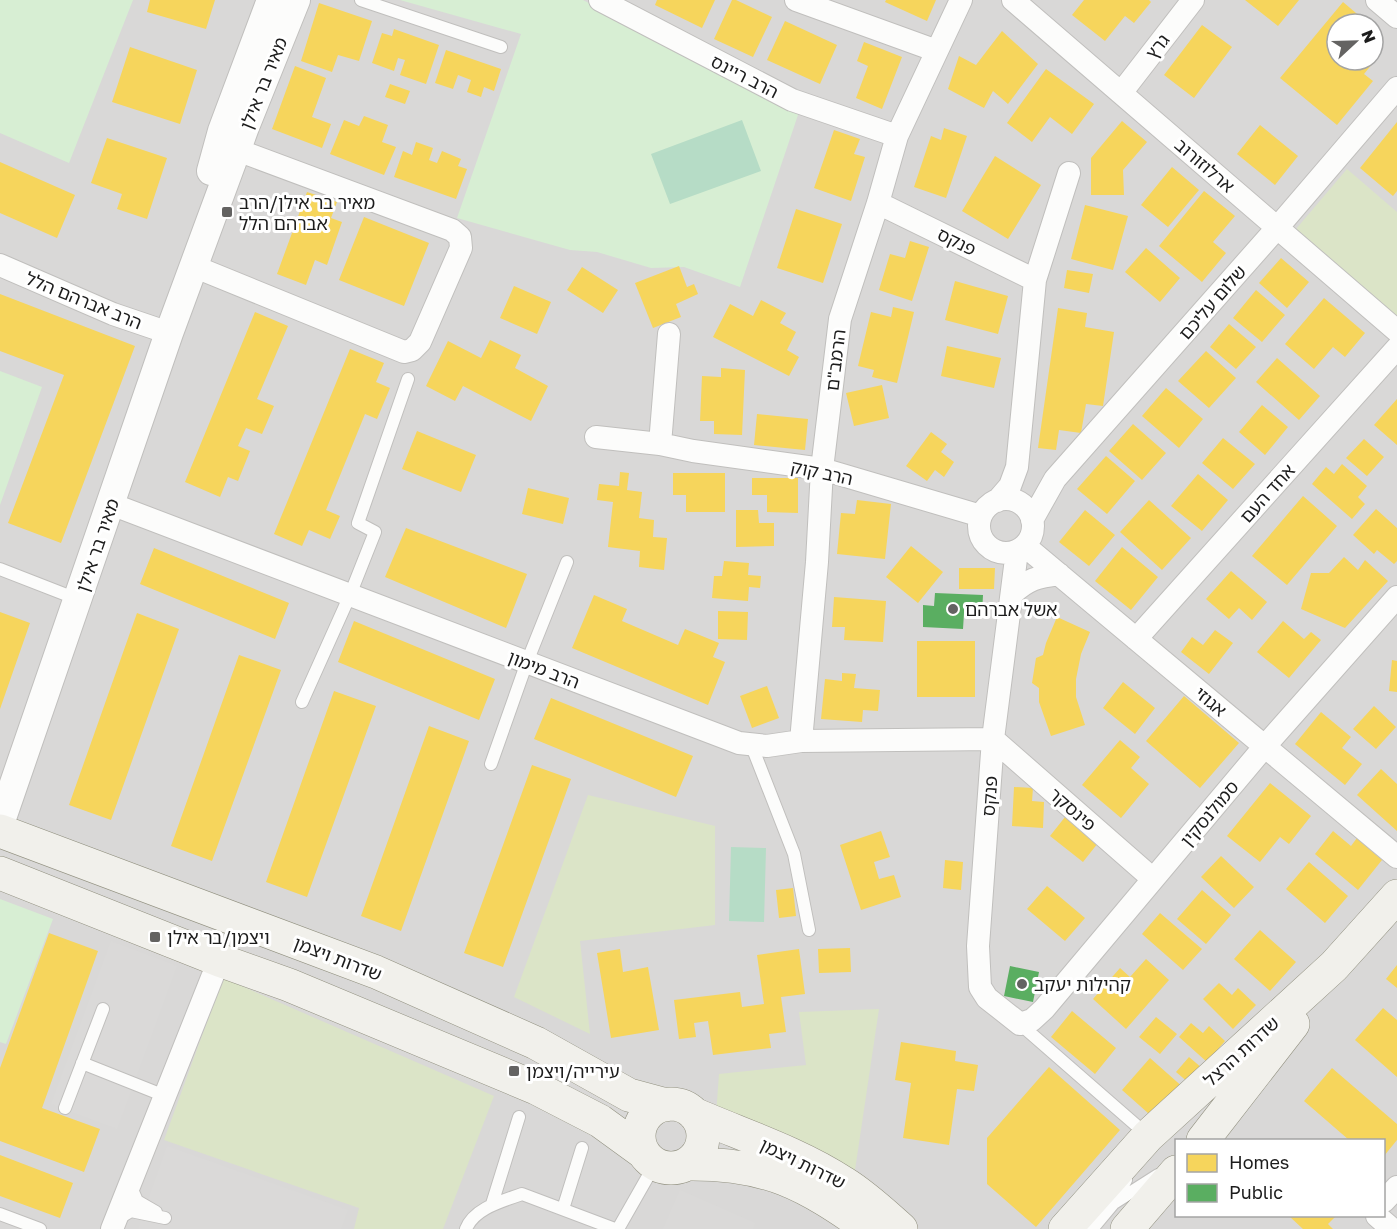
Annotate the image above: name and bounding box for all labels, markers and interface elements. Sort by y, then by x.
north arrow [1325,12,1385,72]
text: N [1357,27,1380,46]
street label: גרץ [1140,29,1174,63]
street label: מאיר בר אילן [235,34,291,132]
street label: הרב ריינס [707,50,783,102]
street label: ארלוזורוב [1171,133,1239,197]
place label: מאיר בר אילן/הרב אברהם הלל [239,191,375,234]
marker: מאיר בר אילן/הרב אברהם הלל [220,205,234,219]
street label: פנקס [934,222,980,260]
street label: שלום עליכם [1174,260,1250,344]
street label: הרב אברהם הלל [23,267,145,333]
street label: הרמב"ם [820,328,850,392]
street label: הרב קוק [789,455,855,489]
street label: אחד העם [1235,459,1299,527]
street label: מאיר בר אילן [71,495,123,595]
place label: אשל אברהם [965,598,1057,620]
marker: אשל אברהם [946,602,960,616]
street label: הרב מימון [505,645,583,693]
street label: אגוזי [1191,681,1231,721]
street label: פנקס [977,775,1001,817]
street label: סמולנסקין [1175,776,1243,850]
street label: פינסקר [1045,783,1101,835]
place label: ויצמן/בר אילן [167,926,270,948]
marker: ויצמן/בר אילן [148,930,162,944]
street label: שדרות ויצמן [291,931,385,985]
place label: קהילות יעקב [1034,973,1131,995]
marker: קהילות יעקב [1015,977,1029,991]
street label: שדרות הרצל [1199,1011,1283,1091]
place label: עירייה/ויצמן [526,1060,620,1082]
marker: עירייה/ויצמן [507,1064,521,1078]
street label: שדרות ויצמן [757,1133,849,1193]
legend [1175,1139,1385,1217]
text: Homes [1229,1151,1289,1173]
text: Public [1229,1181,1283,1203]

